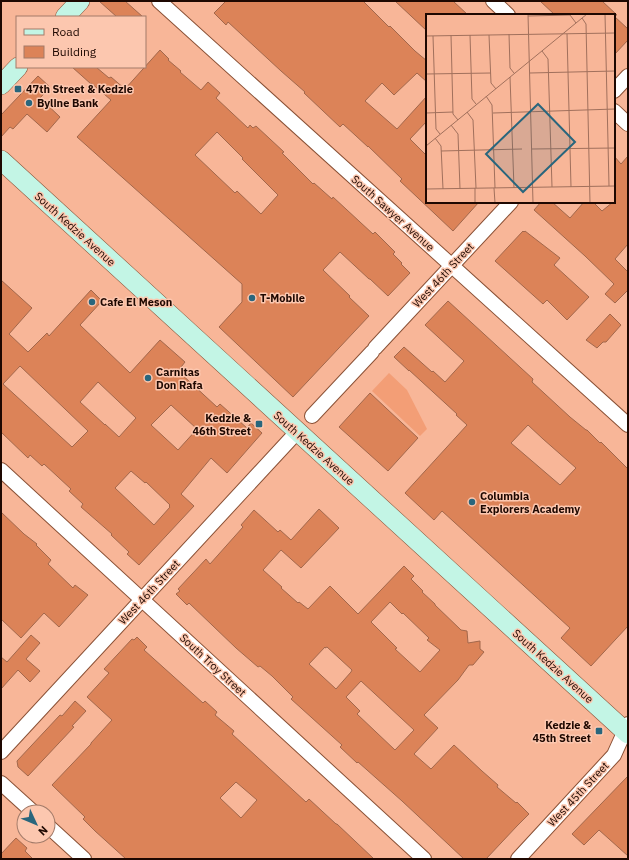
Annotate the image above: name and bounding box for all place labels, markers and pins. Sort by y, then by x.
place label: 47th Street & Kedzie [26,82,133,96]
marker: 47th Street & Kedzie [13,84,23,94]
place label: Byline Bank [37,96,99,110]
marker: Byline Bank [24,98,34,108]
place label: T-Mobile [260,291,305,305]
marker: T-Mobile [247,293,257,303]
place label: Cafe El Meson [100,295,172,309]
marker: Cafe El Meson [87,297,97,307]
place label: Carnitas Don Rafa [156,365,203,392]
marker: Carnitas Don Rafa [143,373,153,383]
place label: Kedzie & 46th Street [192,411,251,438]
marker: Kedzie & 46th Street [254,419,264,429]
place label: Columbia Explorers Academy [480,489,580,516]
marker: Columbia Explorers Academy [467,497,477,507]
place label: Kedzie & 45th Street [532,718,591,745]
marker: Kedzie & 45th Street [594,726,604,736]

